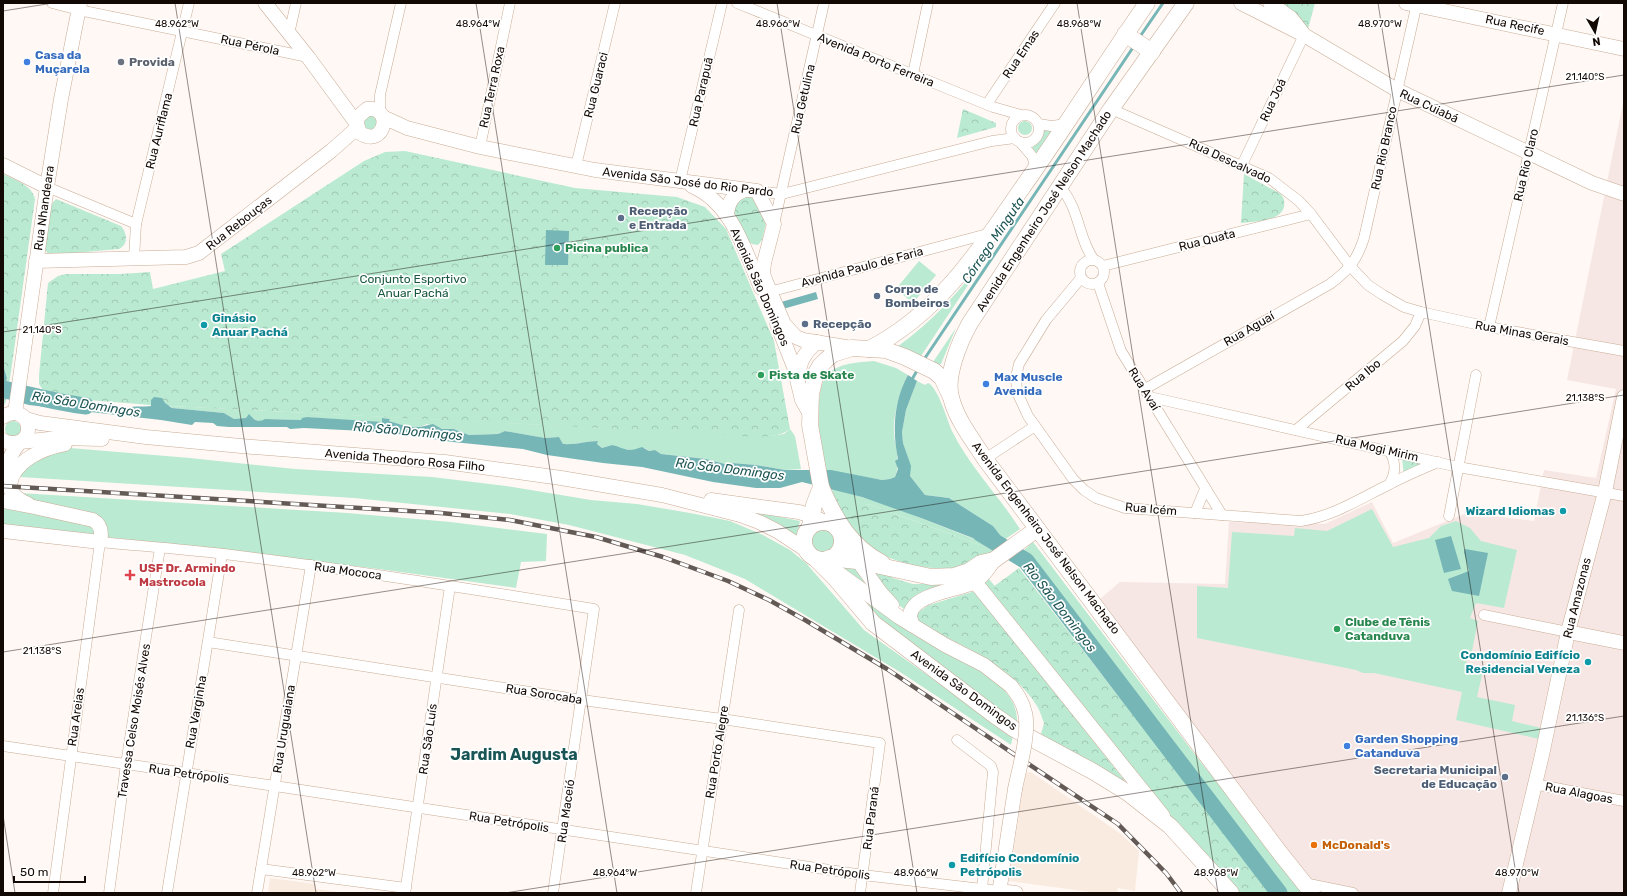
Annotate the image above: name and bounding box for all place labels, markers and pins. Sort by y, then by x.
place label: Casa da Muçarela [35,48,90,76]
place label: Provida [129,55,175,69]
marker: Casa da Muçarela [22,57,32,67]
marker: Provida [116,57,126,67]
place label: Recepção e Entrada [629,204,688,232]
marker: Recepção e Entrada [616,213,626,223]
place label: Picina publica [565,241,648,255]
marker: Picina publica [552,243,562,253]
place label: Corpo de Bombeiros [885,282,950,310]
marker: Corpo de Bombeiros [872,291,882,301]
place label: Ginásio Anuar Pachá [212,311,288,339]
place label: Recepção [813,317,872,331]
marker: Recepção [800,319,810,329]
marker: Ginásio Anuar Pachá [199,320,209,330]
place label: Pista de Skate [769,368,854,382]
marker: Pista de Skate [756,370,766,380]
place label: Max Muscle Avenida [994,370,1063,398]
marker: Max Muscle Avenida [981,379,991,389]
place label: Wizard Idiomas [1465,504,1555,518]
marker: Wizard Idiomas [1558,506,1568,516]
place label: USF Dr. Armindo Mastrocola [139,561,236,589]
marker: USF Dr. Armindo Mastrocola [124,569,136,581]
place label: Clube de Tênis Catanduva [1345,615,1431,643]
marker: Clube de Tênis Catanduva [1332,624,1342,634]
place label: Condomínio Edifício Residencial Veneza [1461,648,1580,676]
marker: Condomínio Edifício Residencial Veneza [1583,657,1593,667]
place label: Garden Shopping Catanduva [1355,732,1458,760]
marker: Garden Shopping Catanduva [1342,741,1352,751]
place label: Secretaria Municipal de Educação [1374,763,1497,791]
marker: Secretaria Municipal de Educação [1500,772,1510,782]
place label: McDonald's [1322,838,1390,852]
marker: McDonald's [1309,840,1319,850]
place label: Edifício Condomínio Petrópolis [960,851,1079,879]
marker: Edifício Condomínio Petrópolis [947,860,957,870]

